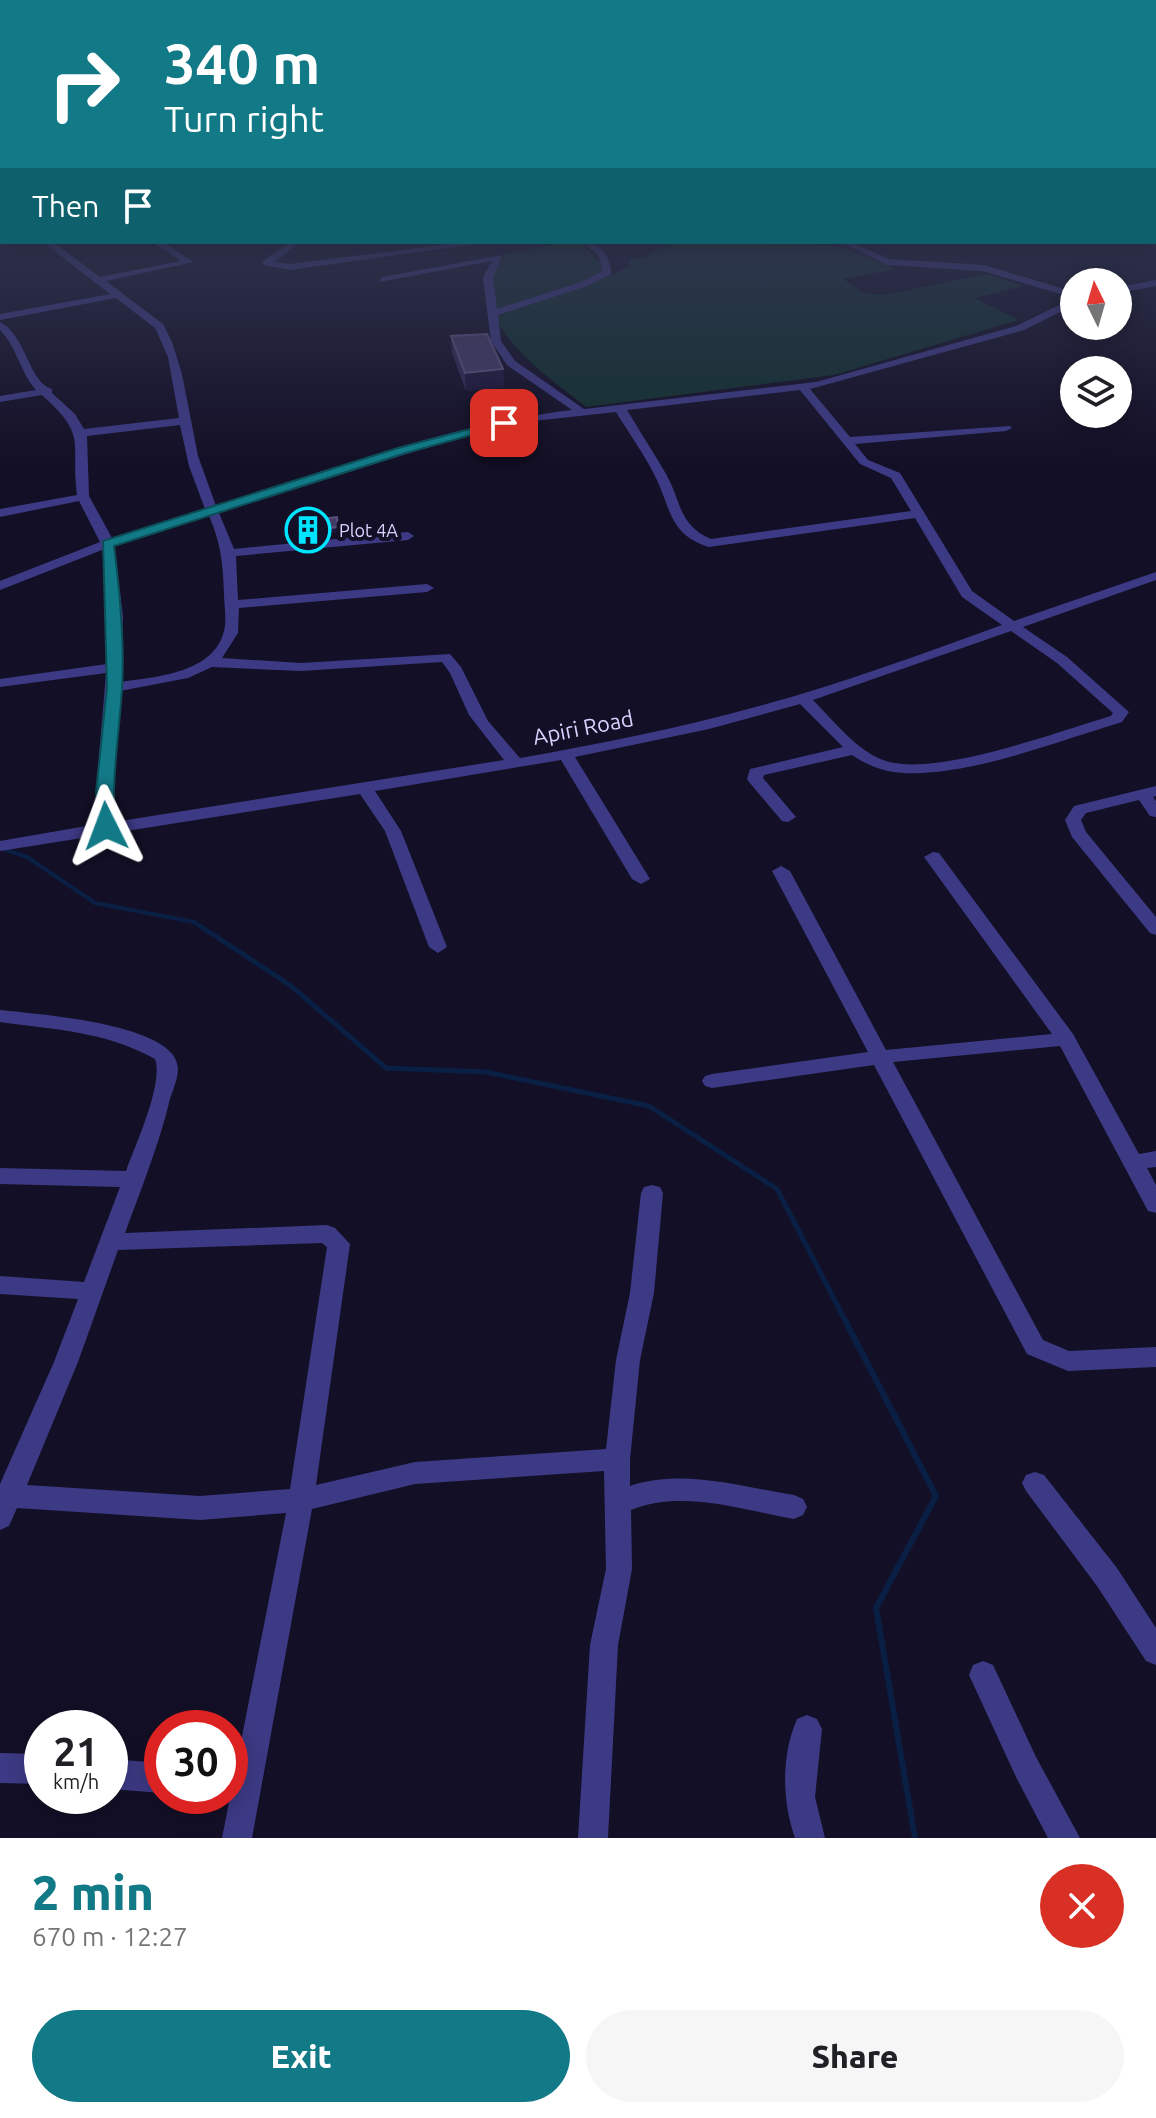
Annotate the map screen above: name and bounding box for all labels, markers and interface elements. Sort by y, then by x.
icon: right [32,32,136,136]
text: 340 m [164,32,320,95]
text: Turn right [164,98,324,139]
icon: arrive [116,184,160,228]
text: Then [32,189,100,223]
north arrow [1060,268,1132,340]
map controls [1060,268,1132,428]
button: layers [1060,356,1132,428]
pin [470,389,538,457]
icon: arrive [482,401,526,445]
building icon: Plot 4A [284,506,332,554]
place label: Plot 4A [339,520,398,540]
street label: Apiri Road [531,705,635,749]
position arrow [64,784,148,868]
speed limit sign: 30 [144,1710,248,1814]
text: 21 [53,1729,99,1774]
text: km/h [53,1770,99,1793]
button: close [1040,1864,1124,1948]
text: 2 min [32,1865,154,1919]
text: 670 m · 12:27 [32,1922,188,1951]
button: Exit [32,2010,570,2102]
button: Share [586,2010,1124,2102]

